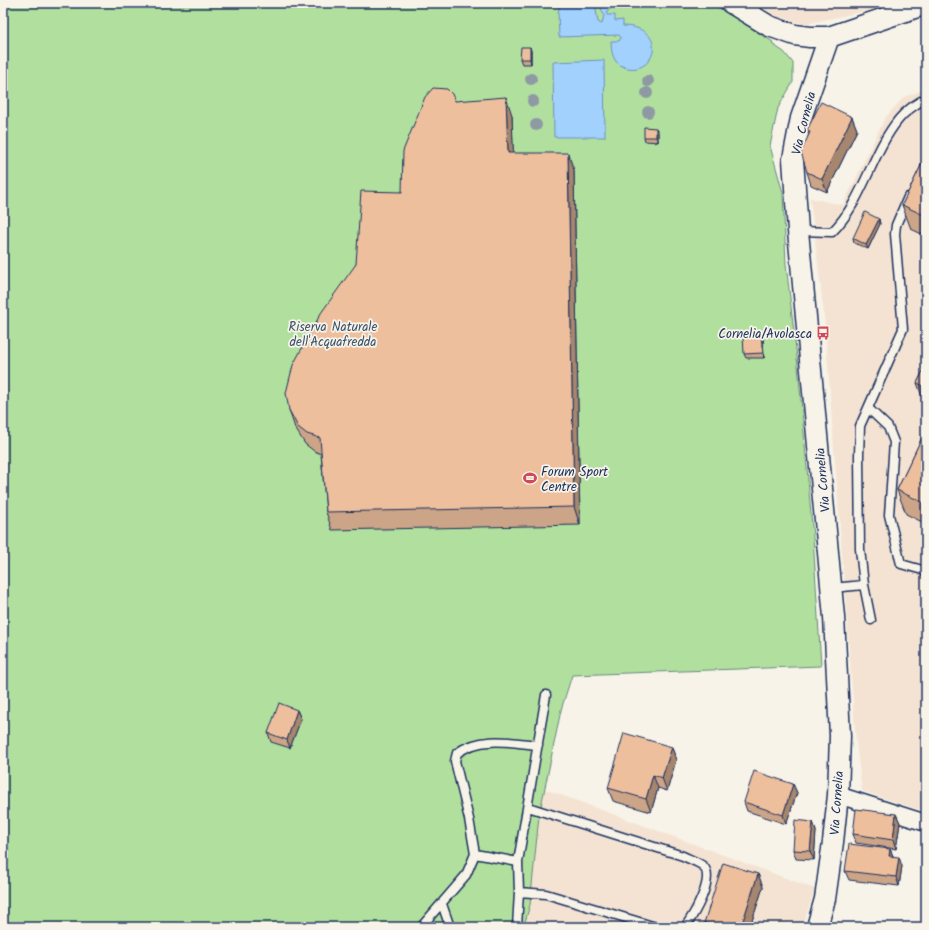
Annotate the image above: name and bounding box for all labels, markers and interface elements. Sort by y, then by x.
street label: Via Cornelia [786,90,822,157]
park label: Riserva Naturale dell'Acquafredda [289,317,378,353]
place label: Cornelia/Avolasca [718,324,812,345]
bus stop icon: Cornelia/Avolasca [815,325,831,341]
street label: Via Cornelia [810,447,837,513]
place label: Forum Sport Centre [541,462,609,498]
sports icon: Forum Sport Centre [522,470,538,486]
street label: Via Cornelia [825,770,850,836]

